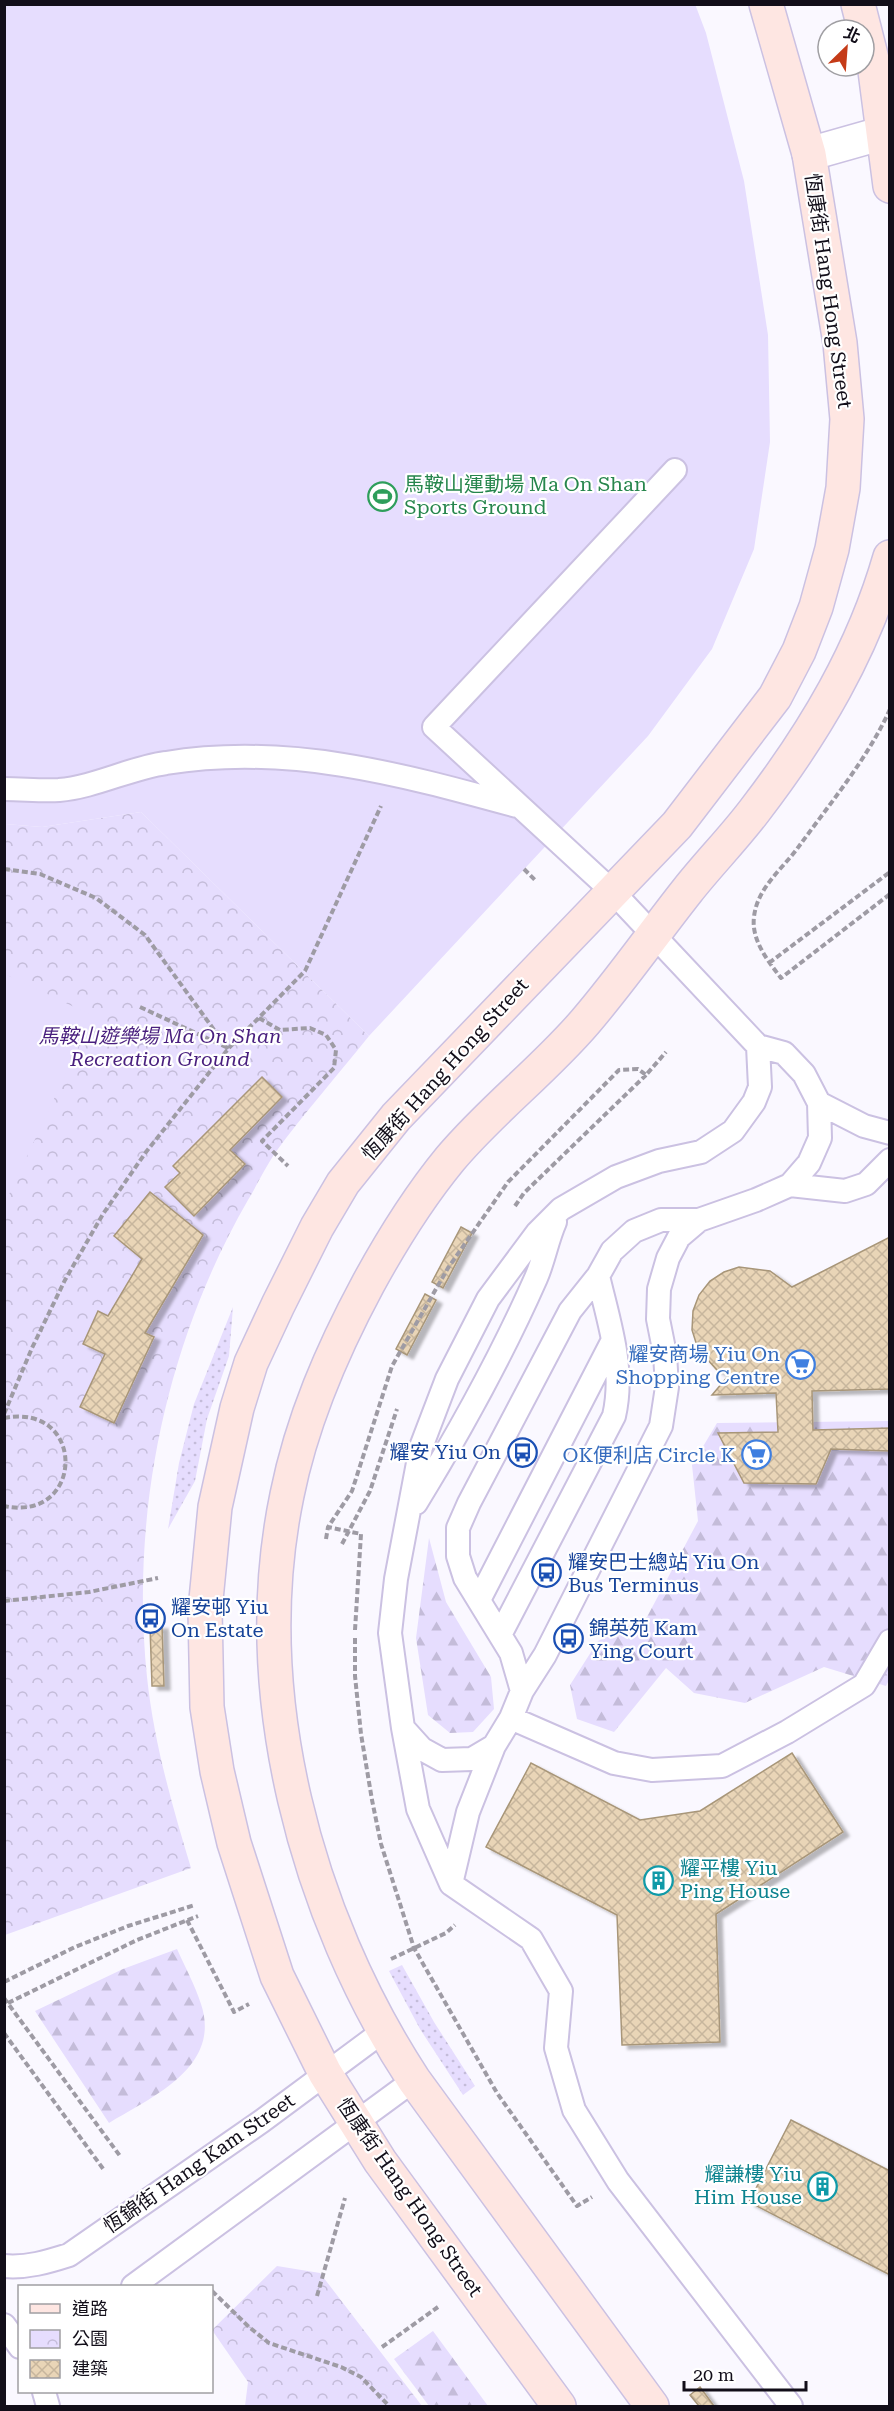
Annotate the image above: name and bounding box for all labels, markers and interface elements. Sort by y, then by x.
north arrow [816,18,876,78]
text: 北 [841,23,863,47]
street label: 恆康街 Hang Hong Street [801,172,857,411]
place label: 馬鞍山運動場 Ma On Shan Sports Ground [404,472,647,519]
sports icon: 馬鞍山運動場 Ma On Shan Sports Ground [367,480,399,512]
street label: 恆康街 Hang Hong Street [357,972,534,1165]
park label: 馬鞍山遊樂場 Ma On Shan Recreation Ground [39,1024,281,1071]
place label: 耀安商場 Yiu On Shopping Centre [616,1342,780,1389]
supermarket icon: 耀安商場 Yiu On Shopping Centre [785,1349,817,1381]
bus stop icon: 耀安 Yiu On [506,1436,538,1468]
supermarket icon: OK便利店 Circle K [740,1439,772,1471]
place label: 耀安 Yiu On [390,1440,501,1464]
place label: OK便利店 Circle K [563,1443,735,1467]
place label: 耀安巴士總站 Yiu On Bus Terminus [568,1550,760,1597]
bus stop icon: 耀安巴士總站 Yiu On Bus Terminus [531,1557,563,1589]
place label: 耀安邨 Yiu On Estate [171,1595,269,1642]
bus stop icon: 耀安邨 Yiu On Estate [134,1603,166,1635]
place label: 錦英苑 Kam Ying Court [589,1616,697,1663]
bus stop icon: 錦英苑 Kam Ying Court [552,1623,584,1655]
place label: 耀平樓 Yiu Ping House [680,1856,790,1903]
building icon: 耀平樓 Yiu Ping House [643,1864,675,1896]
street label: 恆錦街 Hang Kam Street [99,2088,299,2238]
street label: 恆康街 Hang Hong Street [332,2093,488,2301]
place label: 耀謙樓 Yiu Him House [694,2162,803,2209]
building icon: 耀謙樓 Yiu Him House [807,2170,839,2202]
legend [18,2285,213,2393]
text: 道路 [72,2298,108,2319]
text: 公園 [72,2328,108,2349]
scale bar [684,2354,806,2392]
text: 建築 [72,2358,108,2379]
text: 20 m [693,2364,734,2385]

